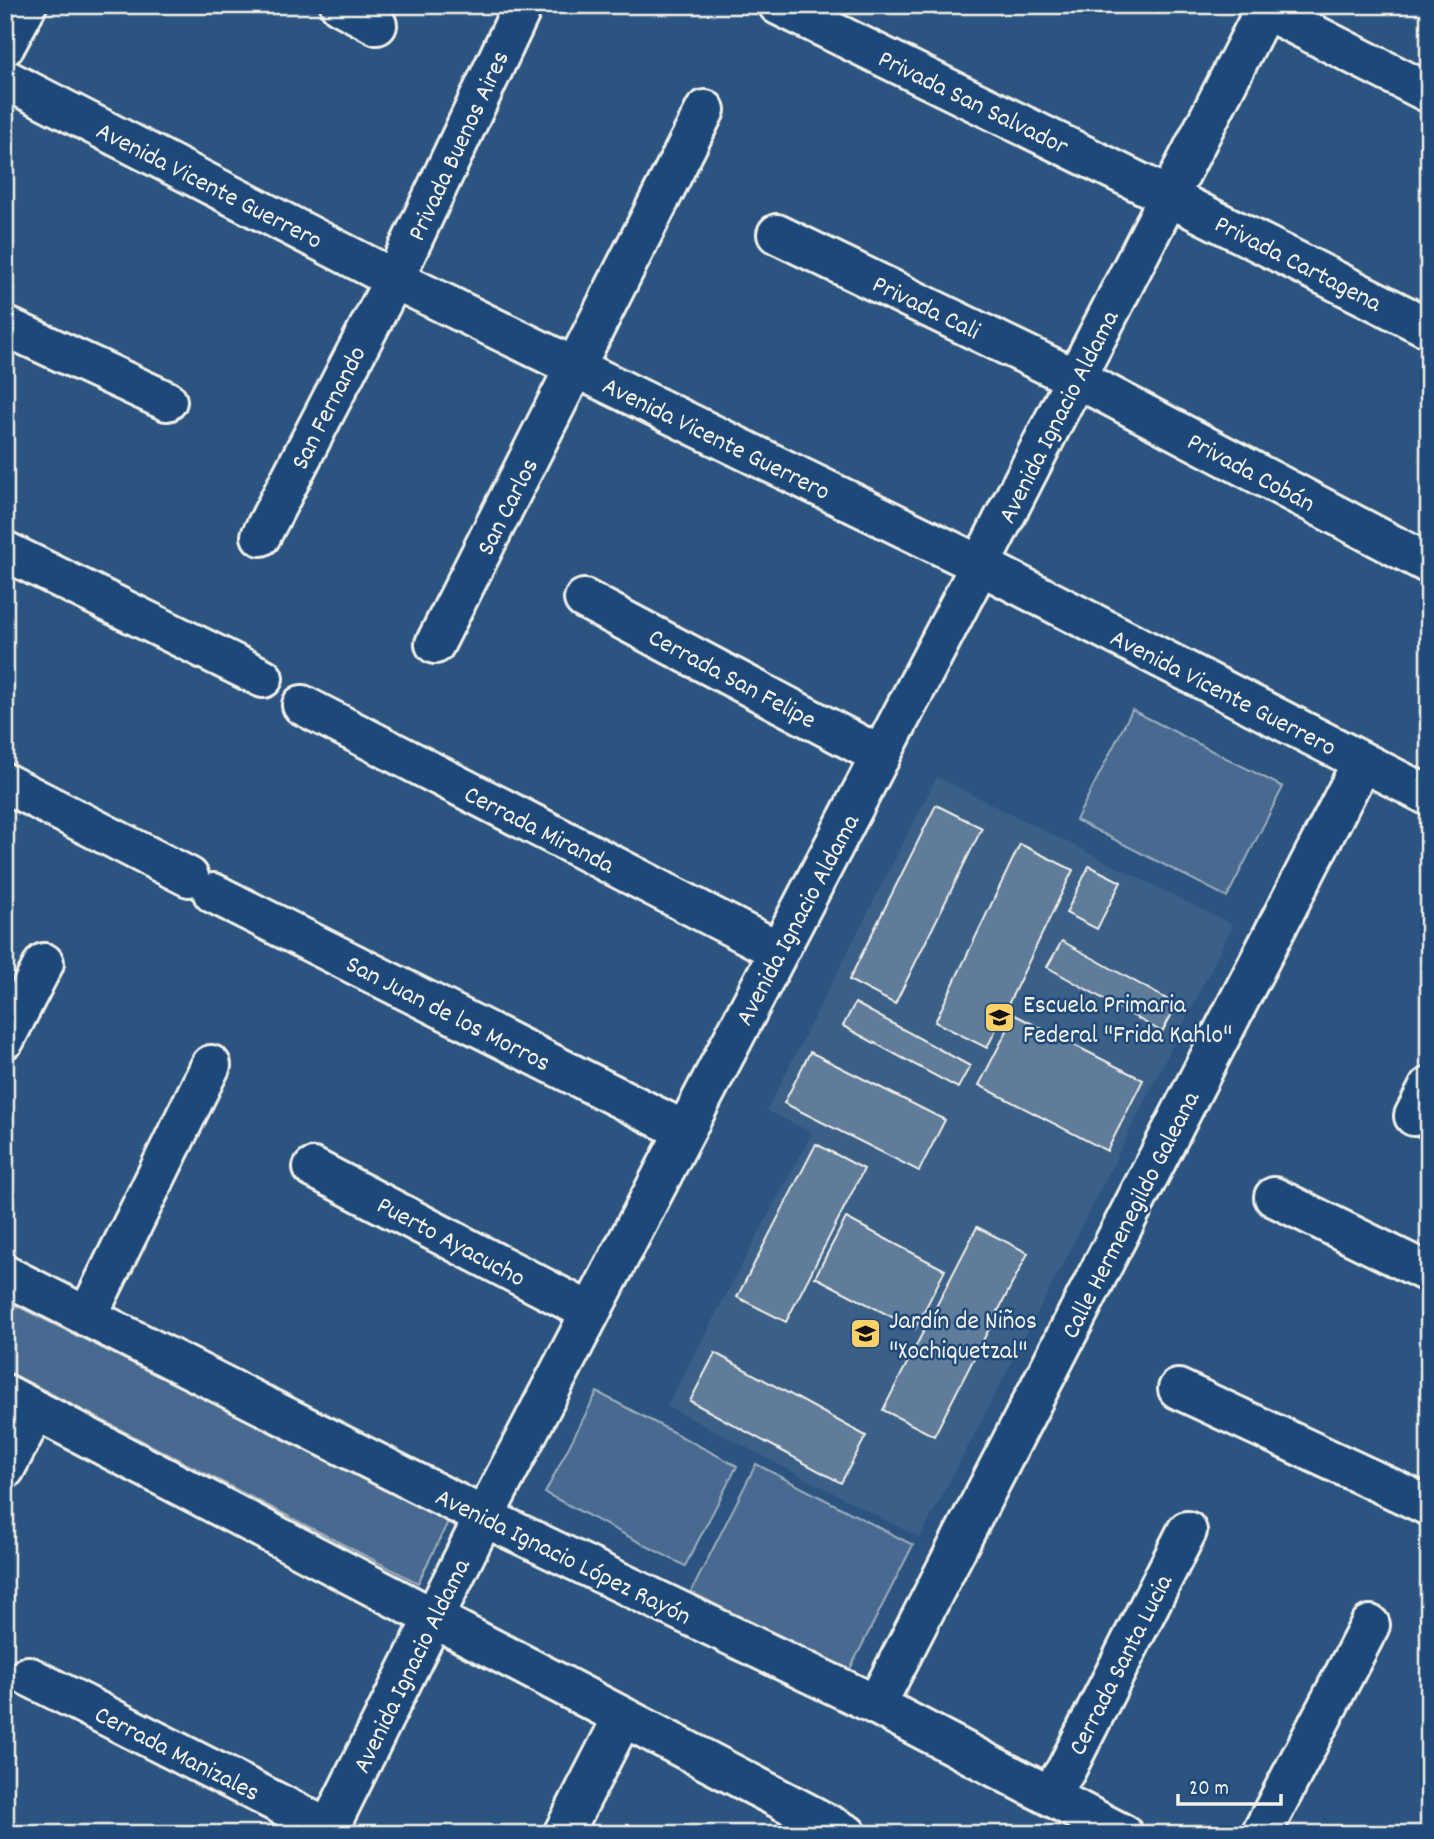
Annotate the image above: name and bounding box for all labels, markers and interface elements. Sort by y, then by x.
street label: Privada San Salvador [871,42,1074,166]
street label: Privada Buenos Aires [400,45,520,248]
street label: Avenida Vicente Guerrero [89,114,328,260]
street label: Privada Cartagena [1207,207,1388,324]
street label: Privada Cali [865,267,986,351]
street label: Avenida Ignacio Aldama [990,304,1130,531]
street label: San Fernando [283,340,377,477]
street label: Avenida Vicente Guerrero [595,369,836,511]
street label: Privada Cobán [1180,425,1321,523]
street label: San Carlos [469,452,549,563]
street label: Cerrada San Felipe [641,620,822,740]
street label: Avenida Vicente Guerrero [1103,621,1342,767]
street label: Cerrada Miranda [457,777,621,885]
street label: Avenida Ignacio Aldama [728,808,871,1033]
street label: San Juan de los Morros [339,947,556,1083]
place label: Escuela Primaria Federal "Frida Kahlo" [1023,988,1232,1055]
school or university icon: Escuela Primaria Federal "Frida Kahlo" [983,1001,1017,1035]
street label: Calle Hermenegildo Galeana [1054,1085,1211,1346]
street label: Puerto Ayacucho [369,1188,531,1298]
place label: Jardín de Niños "Xochiquetzal" [889,1304,1037,1371]
school or university icon: Jardín de Niños "Xochiquetzal" [849,1317,883,1351]
street label: Avenida Ignacio López Rayón [428,1480,697,1636]
street label: Avenida Ignacio Aldama [345,1552,482,1780]
street label: Cerrada Santa Lucia [1061,1568,1184,1763]
street label: Cerrada Manizales [87,1698,265,1813]
scale bar [1178,1762,1282,1806]
text: 20 m [1189,1775,1229,1805]

